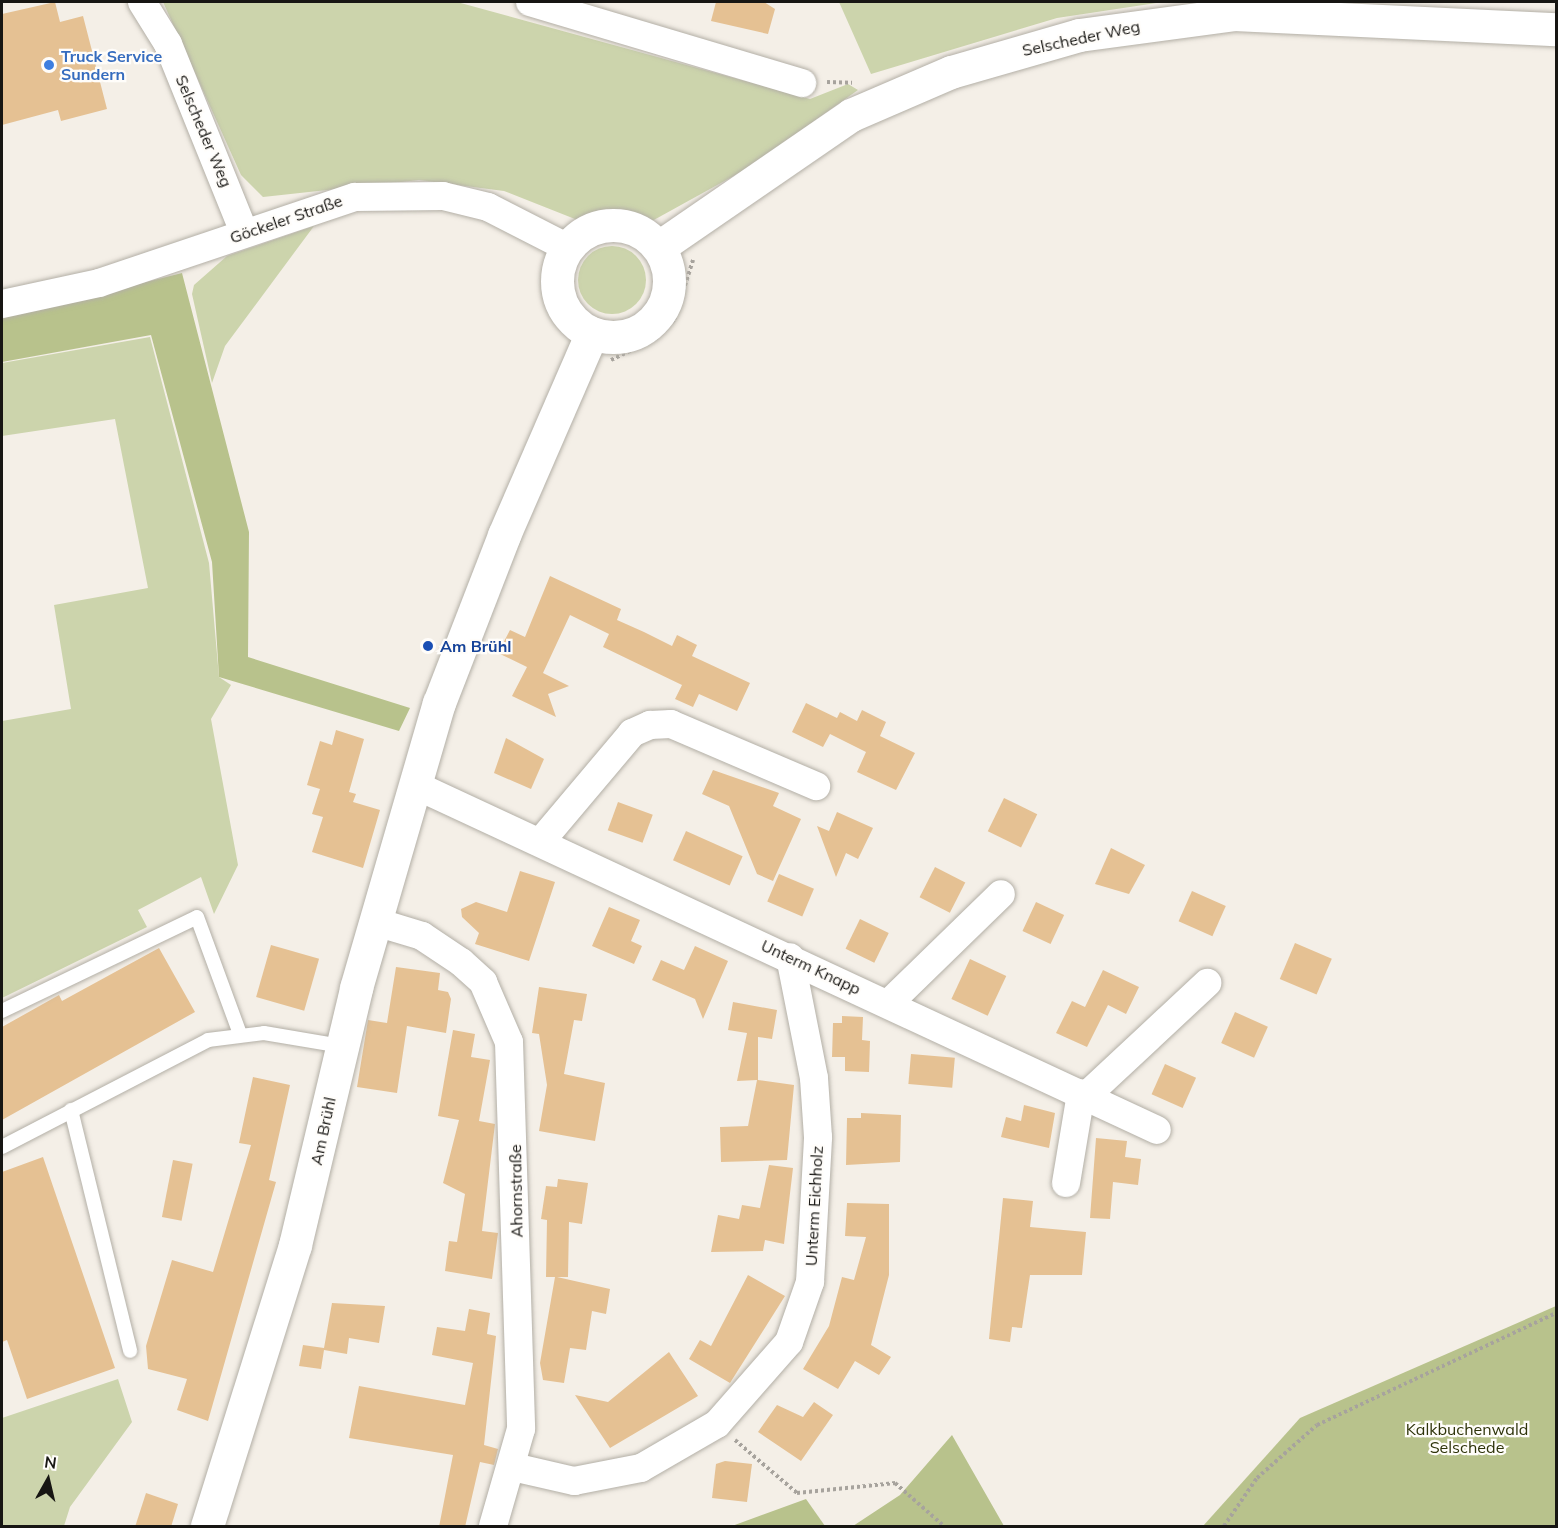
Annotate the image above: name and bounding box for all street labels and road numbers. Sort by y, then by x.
street label: Selscheder Weg [1020,16,1142,60]
street label: Selscheder Weg [172,72,236,190]
street label: Göckeler Straße [227,191,345,247]
street label: Unterm Knapp [758,936,864,998]
street label: Am Brühl [306,1095,340,1167]
street label: Ahornstraße [506,1144,526,1238]
street label: Unterm Eichholz [801,1145,827,1267]

